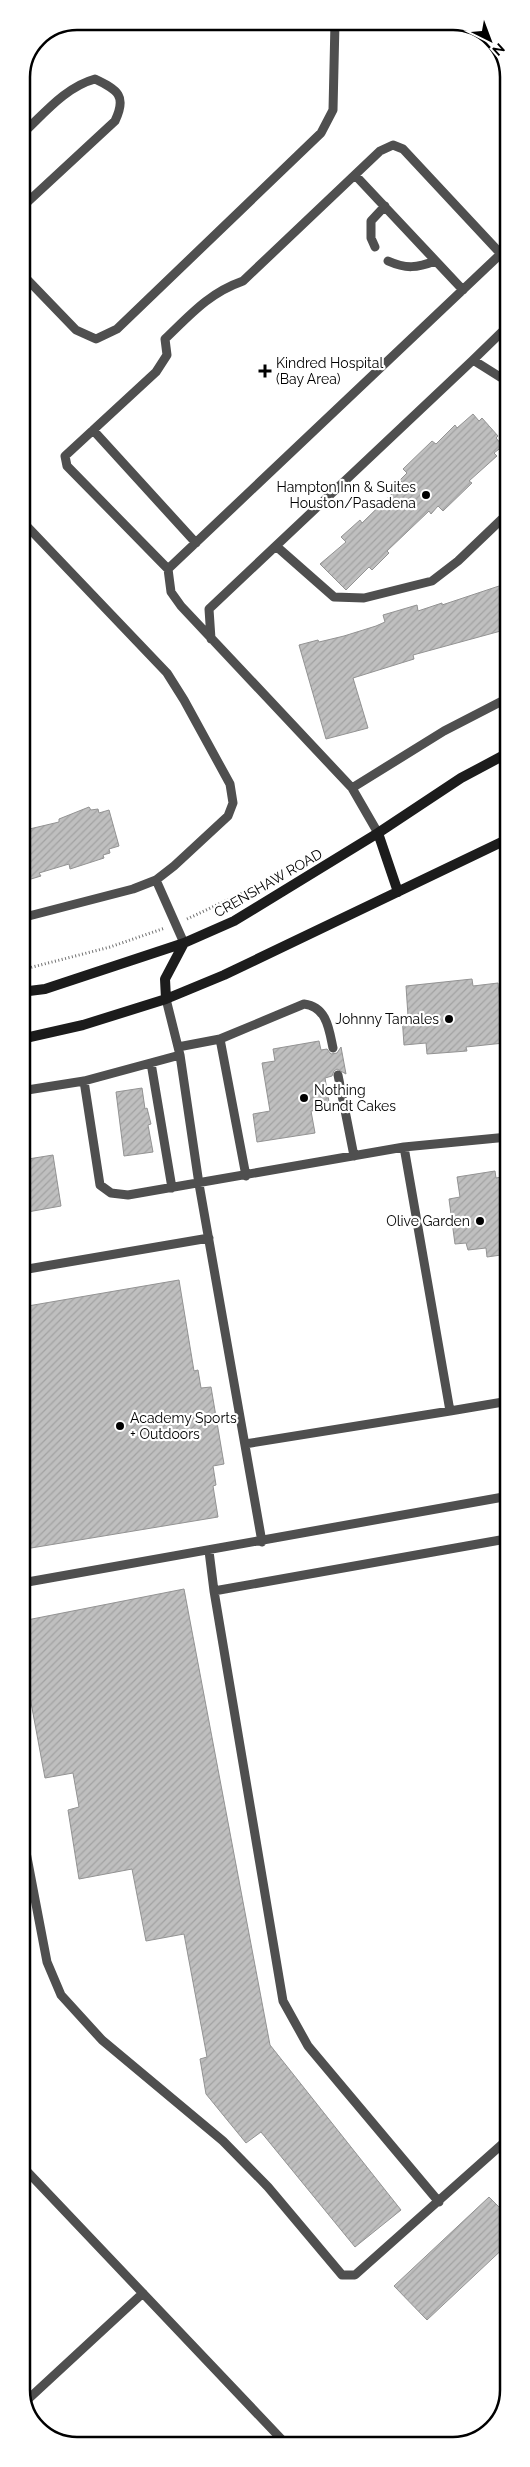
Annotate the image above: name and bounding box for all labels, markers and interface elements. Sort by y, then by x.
north arrow [465,15,515,65]
text: N [489,40,508,59]
place label: Kindred Hospital (Bay Area) [276,355,383,387]
marker: Kindred Hospital (Bay Area) [258,364,272,378]
place label: Hampton Inn & Suites Houston/Pasadena [276,479,416,511]
marker: Hampton Inn & Suites Houston/Pasadena [420,489,432,501]
street label: CRENSHAW ROAD [211,846,325,920]
place label: Johnny Tamales [335,1011,439,1027]
marker: Johnny Tamales [443,1013,455,1025]
place label: Nothing Bundt Cakes [314,1082,396,1114]
marker: Nothing Bundt Cakes [298,1092,310,1104]
place label: Olive Garden [386,1213,470,1229]
marker: Olive Garden [474,1215,486,1227]
place label: Academy Sports + Outdoors [130,1410,237,1442]
marker: Academy Sports + Outdoors [114,1420,126,1432]

